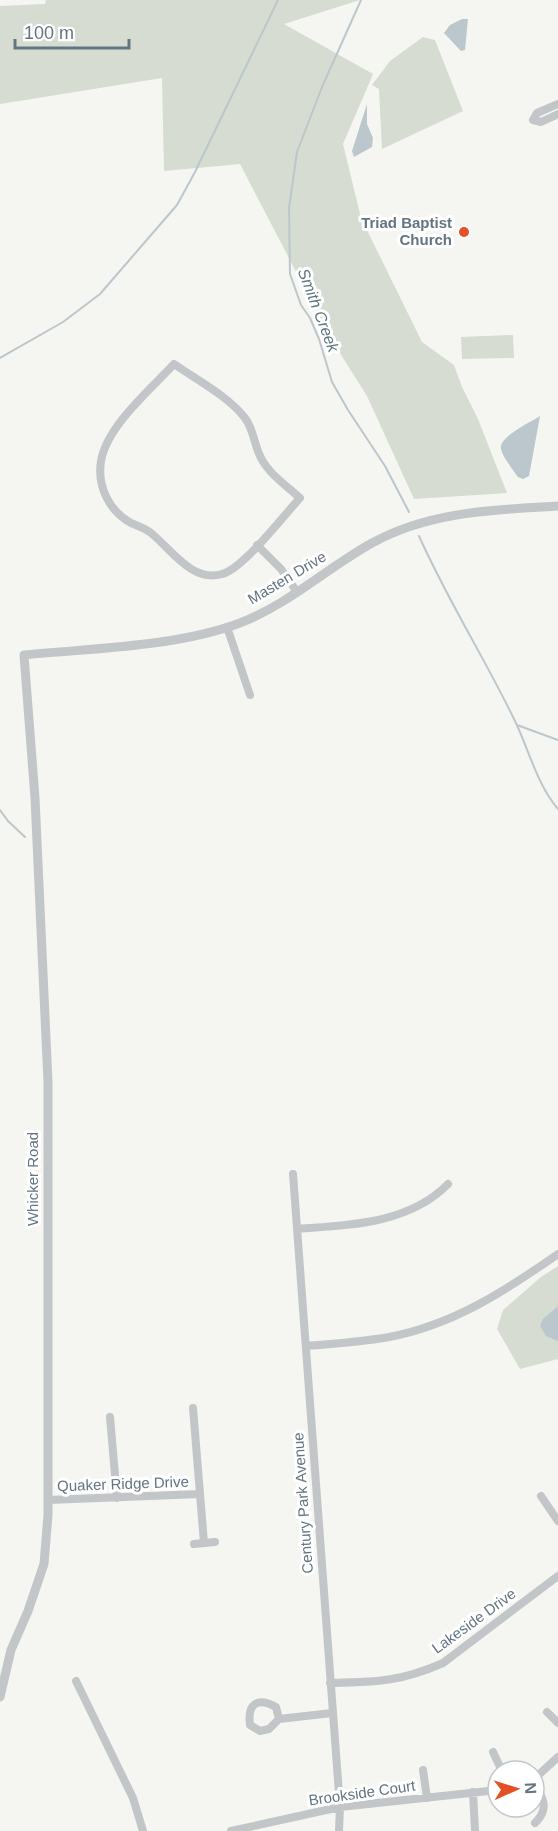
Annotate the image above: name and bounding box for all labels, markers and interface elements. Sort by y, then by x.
scale bar [15,12,129,50]
text: 100 m [24,23,74,43]
place label: Triad Baptist Church [361,214,452,248]
marker: Triad Baptist Church [457,225,471,239]
water label: Smith Creek [295,266,343,355]
street label: Masten Drive [244,548,329,608]
street label: Whicker Road [24,1132,41,1226]
street label: Century Park Avenue [289,1432,316,1574]
street label: Quaker Ridge Drive [57,1473,189,1494]
street label: Lakeside Drive [429,1585,519,1657]
north arrow [486,1759,546,1819]
street label: Brookside Court [307,1776,417,1808]
text: N [522,1782,539,1794]

